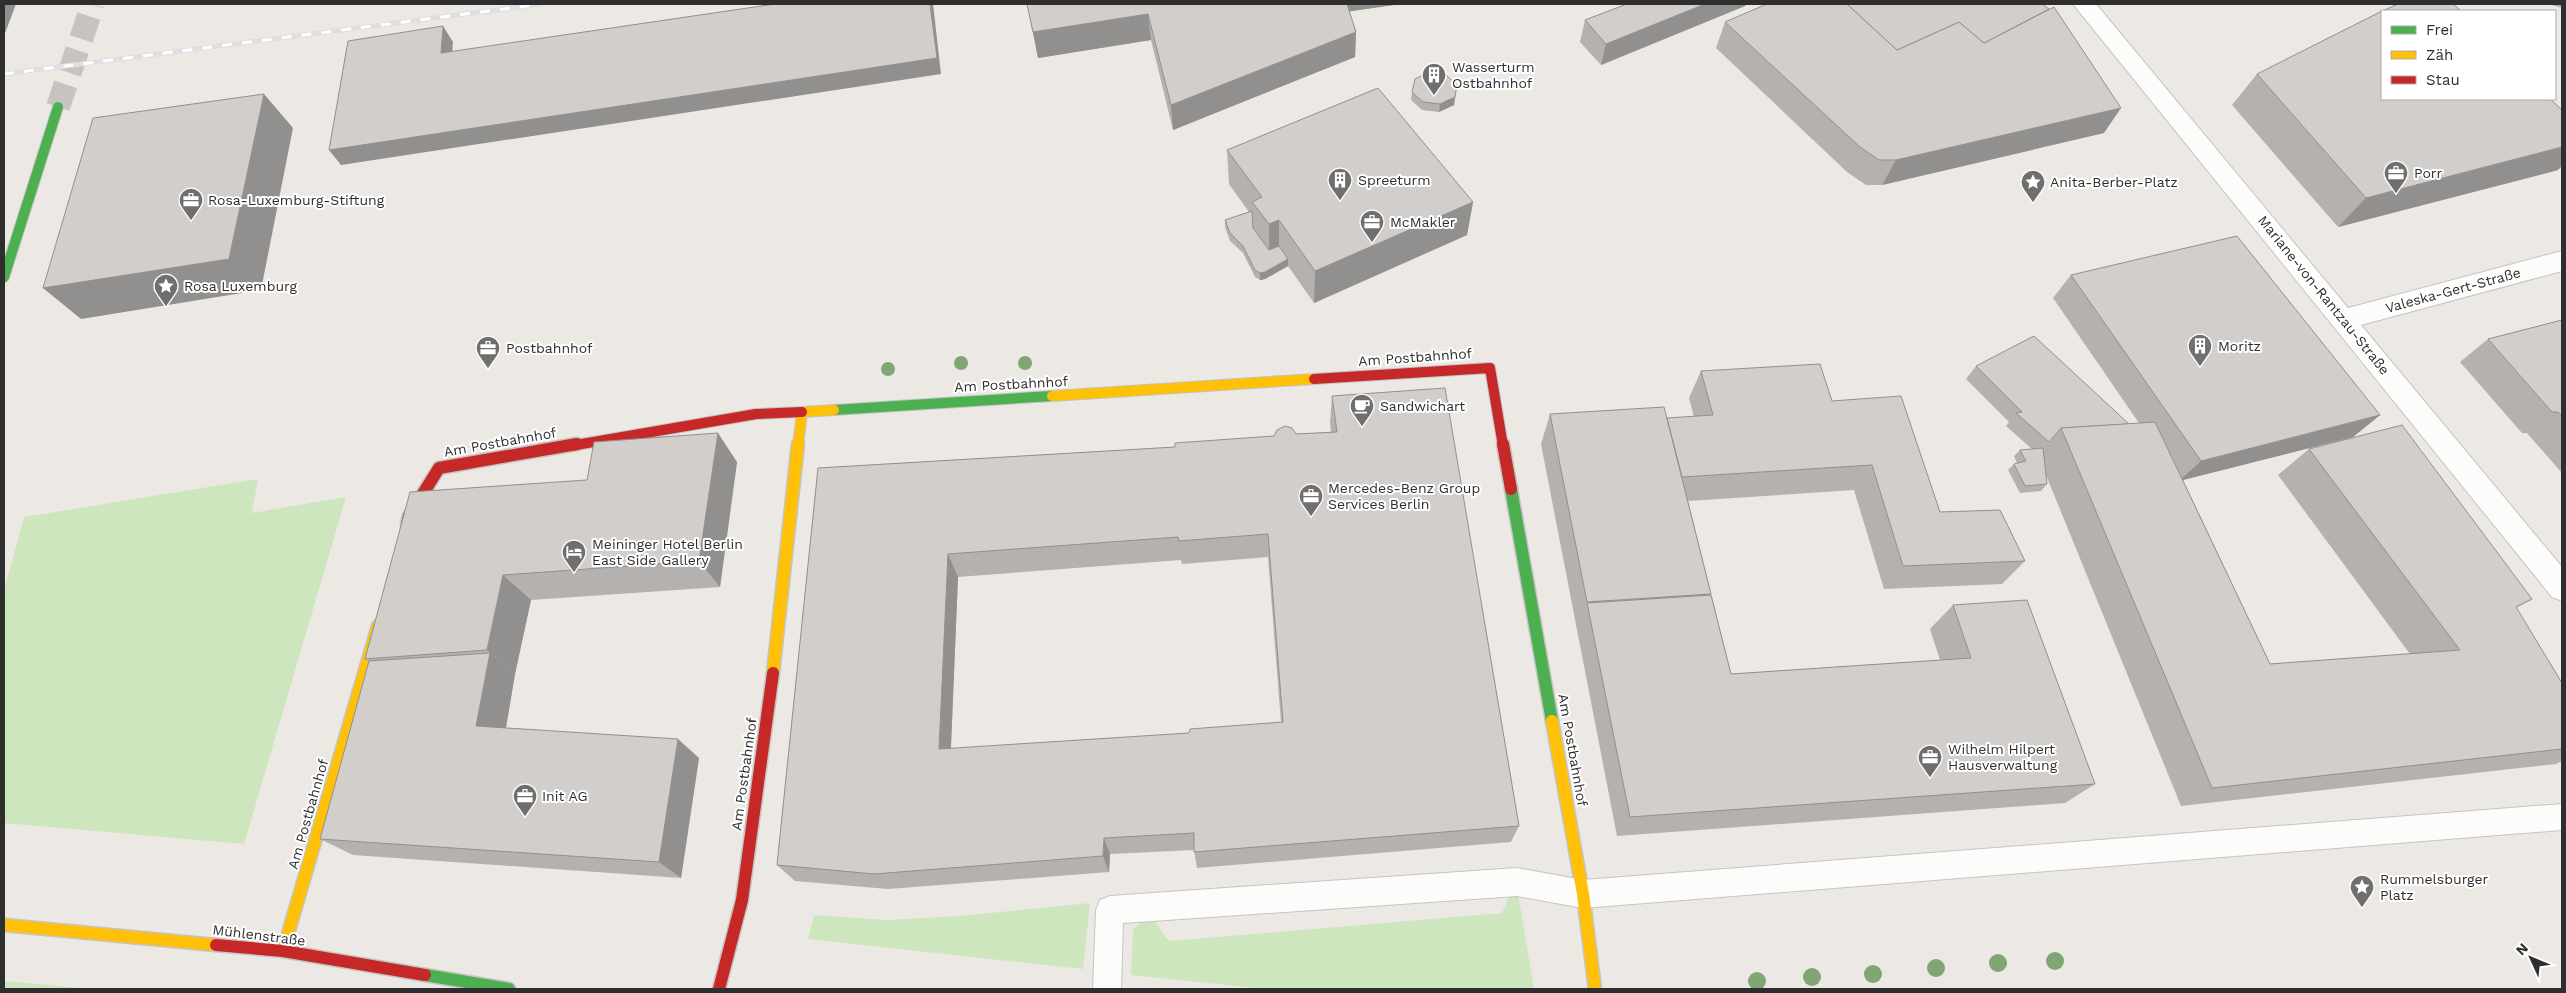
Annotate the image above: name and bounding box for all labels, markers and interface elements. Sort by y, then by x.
legend [2381,10,2556,100]
text: Frei [2426,21,2453,39]
text: Zäh [2426,46,2453,64]
place label: Wasserturm Ostbahnhof [1452,59,1535,91]
building icon: Wasserturm Ostbahnhof [1421,62,1447,96]
text: Stau [2426,71,2460,89]
office icon: Porr [2383,160,2409,194]
place label: Porr [2414,165,2443,181]
building icon: Spreeturm [1327,167,1353,201]
place icon: Anita-Berber-Platz [2020,169,2046,203]
place label: Spreeturm [1358,172,1431,188]
place label: Anita-Berber-Platz [2050,174,2178,190]
office icon: Rosa-Luxemburg-Stiftung [178,187,204,221]
place label: Rosa-Luxemburg-Stiftung [208,192,385,208]
office icon: McMakler [1359,209,1385,243]
street label: Mariane-von-Rantzau-Straße [2255,212,2393,378]
place label: McMakler [1390,214,1456,230]
street label: Valeska-Gert-Straße [2384,264,2522,316]
place icon: Rosa Luxemburg [153,273,179,307]
place label: Rosa Luxemburg [184,278,297,294]
building icon: Moritz [2187,333,2213,367]
office icon: Postbahnhof [475,335,501,369]
place label: Moritz [2218,338,2261,354]
place label: Postbahnhof [506,340,593,356]
street label: Am Postbahnhof [1358,345,1473,369]
street label: Am Postbahnhof [954,373,1069,395]
cafe icon: Sandwichart [1349,393,1375,427]
place label: Sandwichart [1380,398,1465,414]
street label: Am Postbahnhof [443,424,558,460]
place label: Mercedes-Benz Group Services Berlin [1328,480,1480,512]
office icon: Mercedes-Benz Group Services Berlin [1298,483,1324,517]
place label: Meininger Hotel Berlin East Side Gallery [592,536,743,568]
hotel icon: Meininger Hotel Berlin East Side Gallery [561,539,587,573]
street label: Am Postbahnhof [1555,693,1591,808]
street label: Am Postbahnhof [728,716,760,832]
place label: Wilhelm Hilpert Hausverwaltung [1948,741,2058,773]
office icon: Wilhelm Hilpert Hausverwaltung [1917,744,1943,778]
street label: Am Postbahnhof [285,757,332,871]
office icon: Init AG [512,783,538,817]
place label: Init AG [542,788,588,804]
place label: Rummelsburger Platz [2380,871,2489,903]
place icon: Rummelsburger Platz [2349,874,2375,908]
street label: Mühlenstraße [212,921,306,949]
north arrow [2506,933,2556,983]
text: N [2512,940,2531,958]

